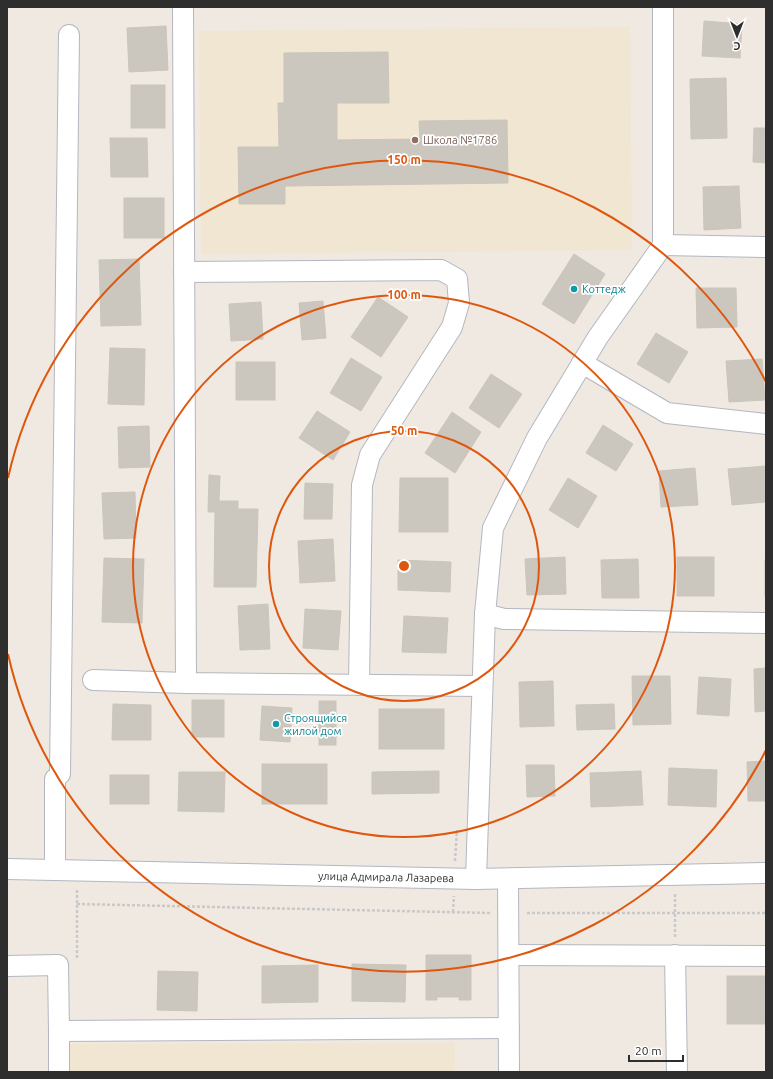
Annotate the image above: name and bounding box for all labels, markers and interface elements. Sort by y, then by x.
north arrow [717,16,757,56]
text: С [733,40,741,52]
place label: Школа №1786 [423,134,497,146]
marker: Школа №1786 [410,135,420,145]
text: 150 m [387,153,421,166]
place label: Коттедж [582,283,626,295]
marker: Коттедж [569,284,579,294]
text: 100 m [387,288,421,301]
text: 50 m [391,424,417,437]
centre of rings [397,559,411,573]
place label: Строящийся жилой дом [284,712,347,737]
marker: Строящийся жилой дом [271,719,281,729]
street label: улица Адмирала Лазарева [318,870,454,884]
scale bar [629,1037,683,1063]
text: 20 m [635,1044,662,1057]

